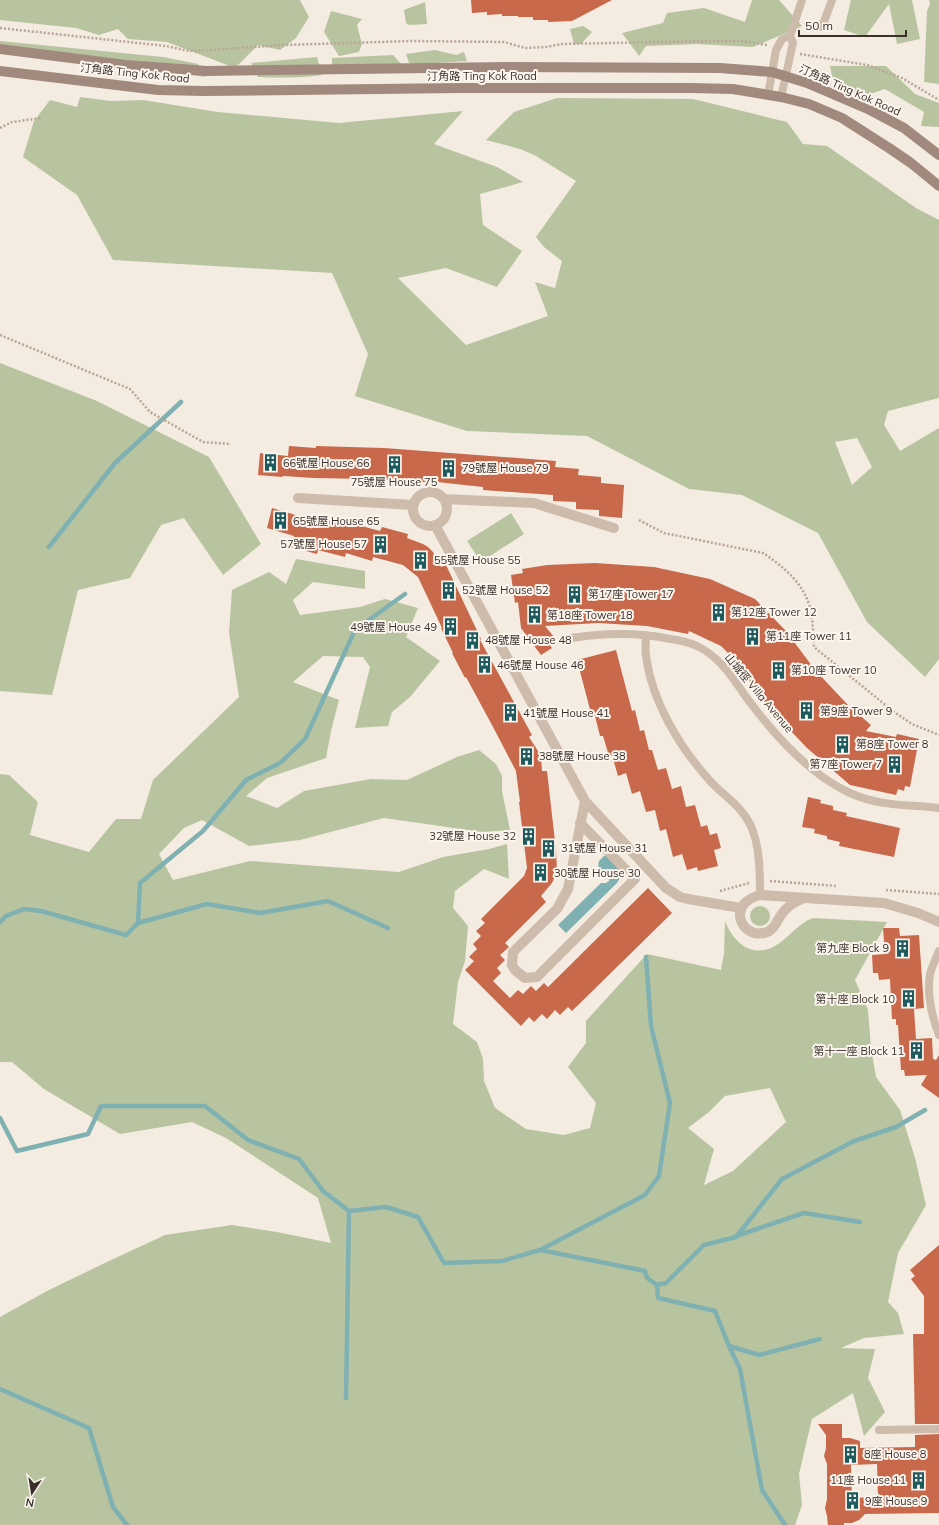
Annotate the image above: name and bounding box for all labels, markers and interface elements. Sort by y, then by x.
scale bar [799,12,906,38]
text: 50 m [805,18,833,33]
street label: 汀角路 Ting Kok Road [80,60,190,86]
street label: 汀角路 Ting Kok Road [797,61,903,119]
street label: 汀角路 Ting Kok Road [427,69,537,83]
building icon: 66號屋 House 66 [260,453,280,473]
building icon: 75號屋 House 75 [384,454,404,474]
place label: 66號屋 House 66 [283,456,370,470]
building icon: 79號屋 House 79 [439,458,459,478]
place label: 79號屋 House 79 [462,461,549,475]
place label: 75號屋 House 75 [351,475,438,489]
building icon: 65號屋 House 65 [270,511,290,531]
place label: 65號屋 House 65 [293,514,380,528]
building icon: 57號屋 House 57 [370,534,390,554]
place label: 57號屋 House 57 [280,537,367,551]
building icon: 55號屋 House 55 [411,550,431,570]
place label: 55號屋 House 55 [434,553,521,567]
building icon: 52號屋 House 52 [439,580,459,600]
place label: 52號屋 House 52 [462,583,549,597]
building icon: 第17座 Tower 17 [565,584,585,604]
place label: 第17座 Tower 17 [588,587,674,601]
building icon: 第12座 Tower 12 [708,602,728,622]
building icon: 第18座 Tower 18 [524,605,544,625]
place label: 第12座 Tower 12 [731,605,817,619]
place label: 第18座 Tower 18 [547,608,633,622]
building icon: 49號屋 House 49 [440,617,460,637]
place label: 49號屋 House 49 [350,620,437,634]
building icon: 第11座 Tower 11 [743,626,763,646]
place label: 第11座 Tower 11 [766,629,852,643]
building icon: 48號屋 House 48 [462,630,482,650]
place label: 48號屋 House 48 [485,633,572,647]
street label: 山城徑 Villa Avenue [722,651,796,735]
building icon: 46號屋 House 46 [474,655,494,675]
place label: 46號屋 House 46 [497,658,584,672]
building icon: 第10座 Tower 10 [768,660,788,680]
place label: 第10座 Tower 10 [791,663,877,677]
building icon: 第9座 Tower 9 [797,701,817,721]
building icon: 41號屋 House 41 [500,703,520,723]
place label: 第9座 Tower 9 [820,704,892,718]
place label: 41號屋 House 41 [523,706,610,720]
building icon: 第8座 Tower 8 [833,734,853,754]
place label: 第8座 Tower 8 [856,737,929,751]
building icon: 38號屋 House 38 [516,746,536,766]
place label: 38號屋 House 38 [539,749,626,763]
building icon: 第7座 Tower 7 [885,754,905,774]
place label: 第7座 Tower 7 [810,757,882,771]
building icon: 32號屋 House 32 [519,826,539,846]
place label: 32號屋 House 32 [429,829,516,843]
building icon: 31號屋 House 31 [538,838,558,858]
place label: 31號屋 House 31 [561,841,648,855]
building icon: 30號屋 House 30 [531,863,551,883]
place label: 30號屋 House 30 [554,866,641,880]
building icon: 第九座 Block 9 [892,938,912,958]
place label: 第九座 Block 9 [816,941,889,955]
building icon: 第十座 Block 10 [898,989,918,1009]
place label: 第十座 Block 10 [816,992,895,1006]
building icon: 第十一座 Block 11 [907,1041,927,1061]
place label: 第十一座 Block 11 [814,1044,904,1058]
building icon: 8座 House 8 [841,1444,861,1464]
place label: 8座 House 8 [864,1447,927,1461]
building icon: 11座 House 11 [909,1470,929,1490]
north arrow [12,1473,52,1513]
place label: 11座 House 11 [830,1473,906,1487]
building icon: 9座 House 9 [842,1491,862,1511]
place label: 9座 House 9 [865,1494,927,1508]
text: N [24,1495,35,1510]

